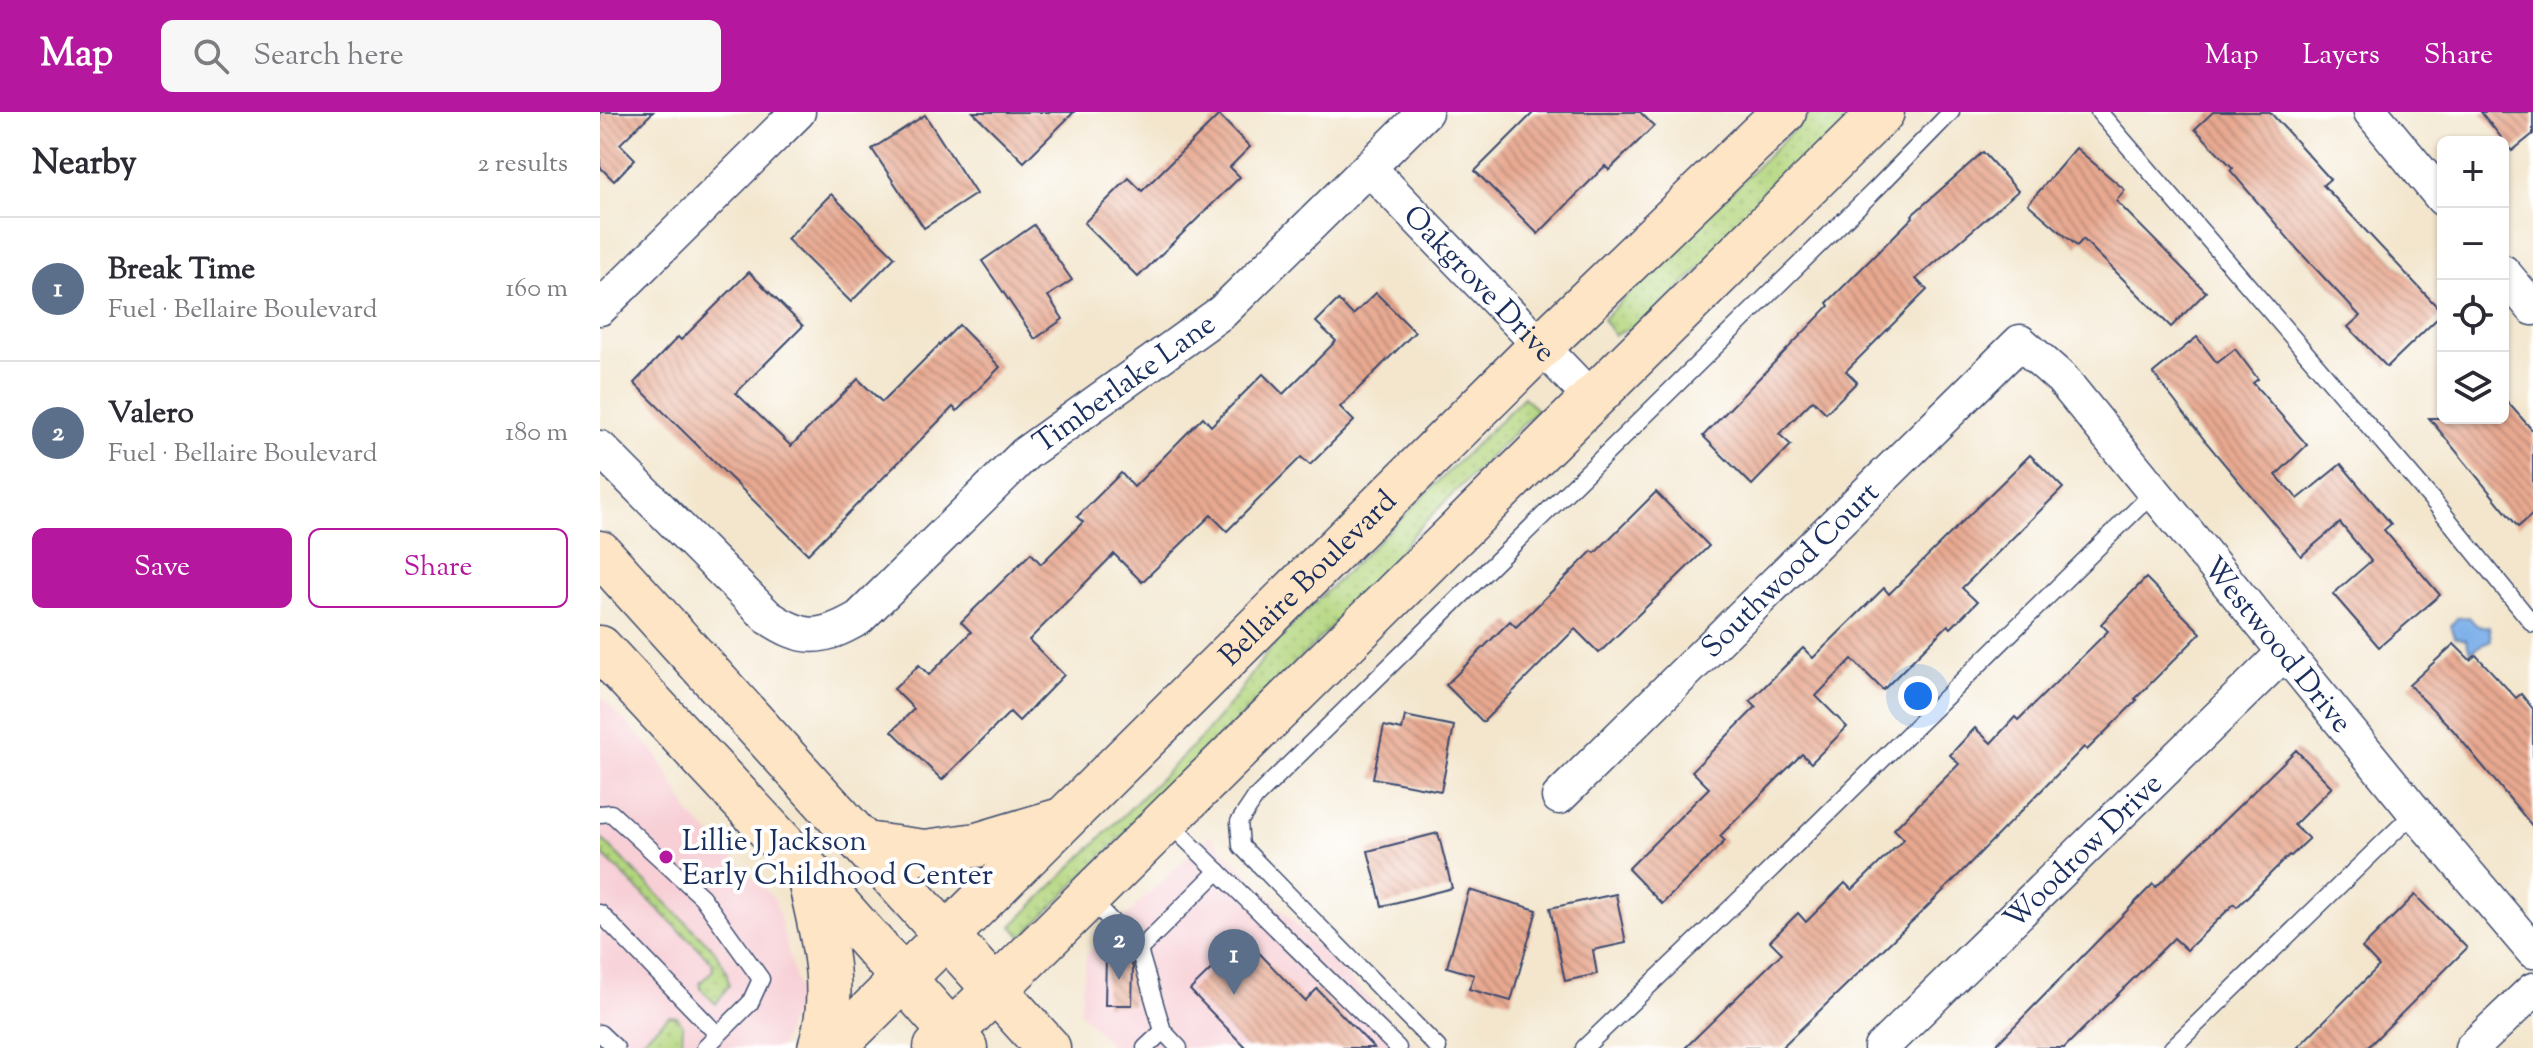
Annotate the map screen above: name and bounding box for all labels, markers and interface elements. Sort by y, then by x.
search box [161,20,721,92]
text: Map [40,29,113,83]
icon: search [189,34,233,78]
text: Search here [253,35,404,78]
text: Map [2205,36,2258,76]
text: Layers [2302,36,2380,76]
text: Share [2424,36,2493,76]
map controls [2437,136,2509,424]
button: + [2437,136,2509,208]
text: Nearby [32,140,137,189]
text: 2 results [477,146,568,183]
street label: Oakgrove Drive [1392,197,1565,373]
button: − [2437,208,2509,280]
text: Break Time [108,249,255,292]
text: 1 [54,271,62,308]
text: 160 m [505,271,568,308]
button: locate [2437,280,2509,352]
text: Fuel · Bellaire Boulevard [108,292,377,329]
street label: Timberlake Lane [1025,304,1225,465]
button: layers [2437,352,2509,424]
text: Valero [108,393,194,436]
text: 2 [52,415,64,452]
text: 180 m [505,415,568,452]
text: Fuel · Bellaire Boulevard [108,436,377,473]
street label: Southwood Court [1692,473,1890,669]
street label: Bellaire Boulevard [1211,481,1408,677]
button: Save [32,528,292,608]
button: Share [308,528,568,608]
street label: Westwood Drive [2191,548,2361,743]
your location [1898,676,1938,716]
street label: Woodrow Drive [1995,764,2173,940]
place label: Lillie J Jackson Early Childhood Center [682,821,993,898]
marker: Lillie J Jackson Early Childhood Center [657,848,675,866]
pin: 2 [1093,914,1145,980]
pin: 1 [1208,929,1260,995]

